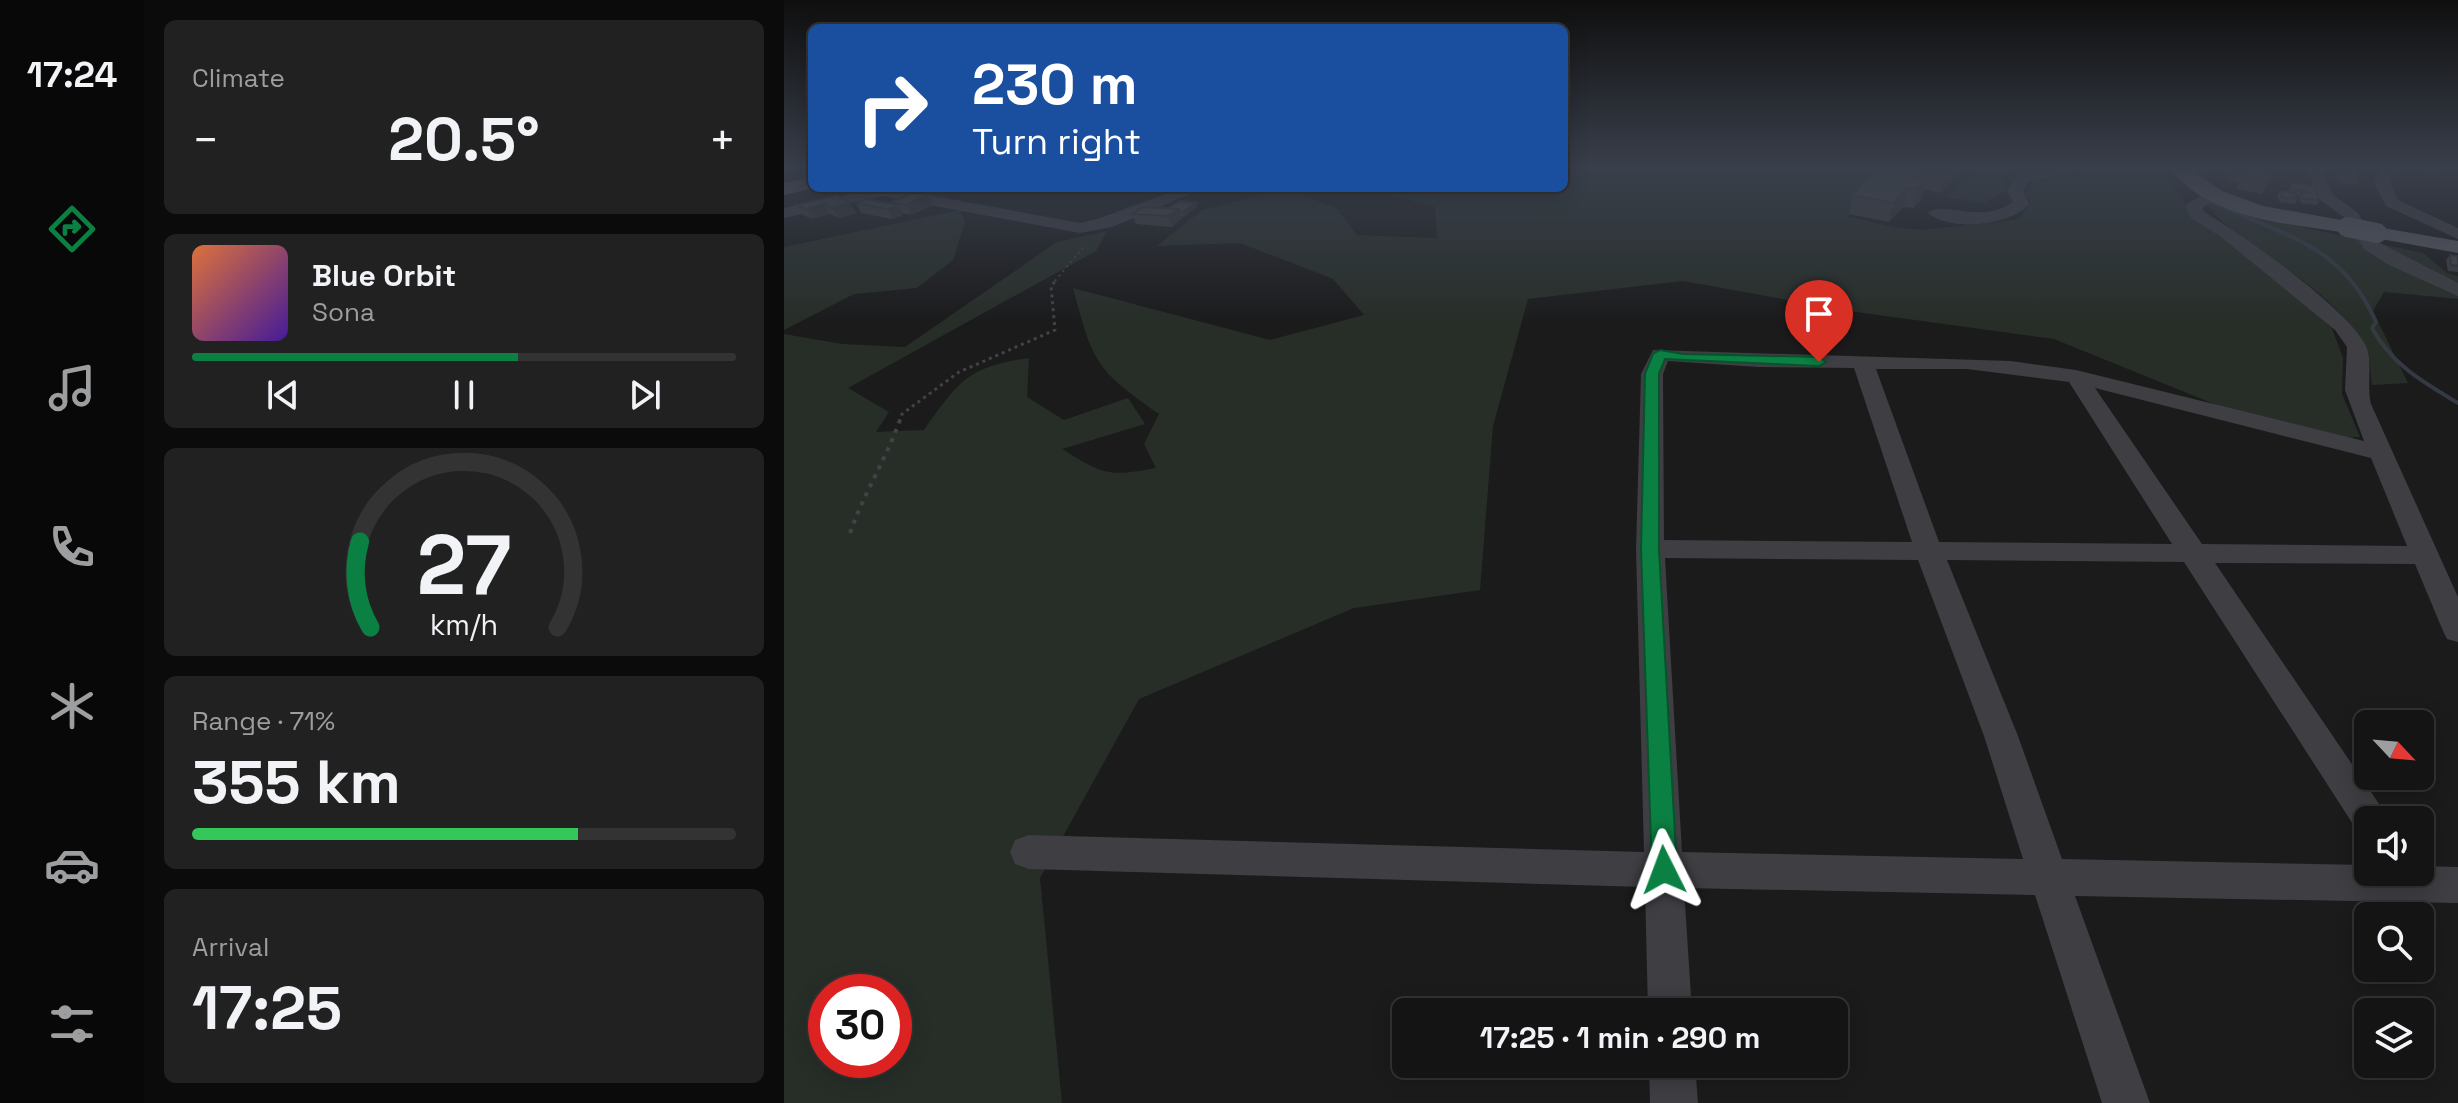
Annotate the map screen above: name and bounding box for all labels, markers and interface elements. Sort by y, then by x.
text: 230 m [972,49,1138,120]
text: 17:24 [27,52,117,98]
icon: right [840,56,944,160]
text: Climate [192,61,285,95]
text: 20.5° [388,101,540,178]
text: − [192,112,219,168]
text: + [709,112,736,168]
text: Turn right [972,119,1141,165]
icon: directions [44,201,100,257]
text: Blue Orbit [312,256,456,295]
pin [1785,280,1853,362]
icon: arrive [1797,292,1841,336]
text: Sona [312,295,375,329]
icon: music [44,360,100,416]
icon: previous [261,373,305,417]
icon: pause [442,373,486,417]
icon: next [623,373,667,417]
text: 27 [417,511,511,617]
icon: phone [44,519,100,575]
text: km/h [430,607,498,643]
icon: climate [44,678,100,734]
text: Range · 71% [192,704,335,738]
north arrow [2354,710,2434,790]
map controls [2354,710,2434,1078]
text: 355 km [192,744,401,821]
button: sound [2354,806,2434,886]
position arrow [1622,828,1706,912]
icon: car [44,837,100,893]
button: search [2354,902,2434,982]
text: Arrival [192,930,269,964]
text: 17:25 [192,970,342,1047]
speed limit sign: 30 [808,974,912,1078]
icon: filters [44,996,100,1052]
button: layers [2354,998,2434,1078]
text: 17:25 · 1 min · 290 m [1480,1018,1760,1057]

